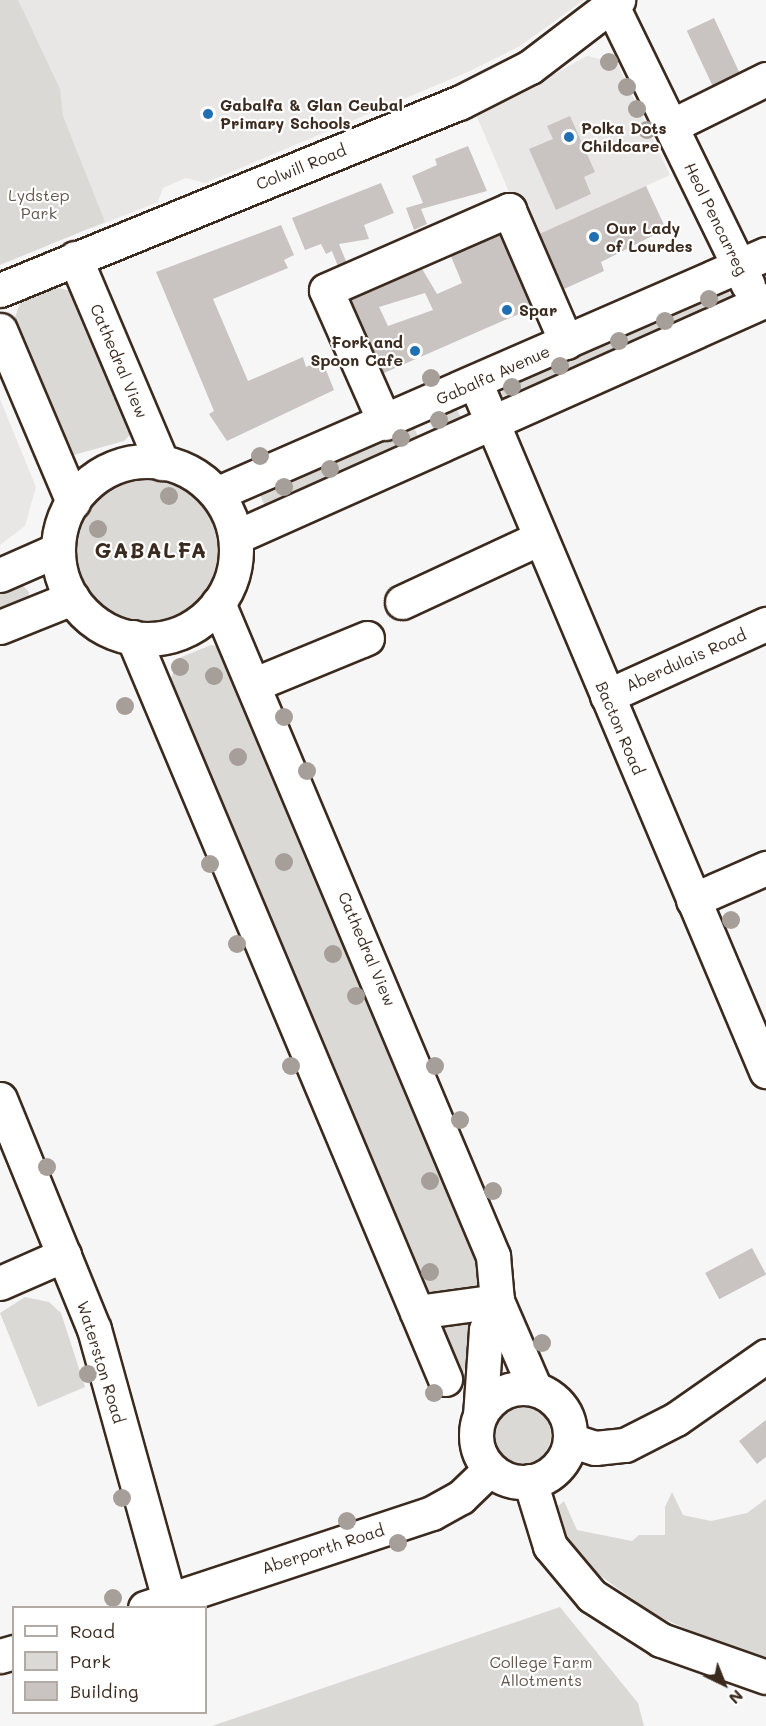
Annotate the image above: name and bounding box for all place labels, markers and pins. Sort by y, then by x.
place label: Gabalfa & Glan Ceubal Primary Schools [220,95,403,133]
marker: Gabalfa & Glan Ceubal Primary Schools [201,107,215,121]
place label: Polka Dots Childcare [581,118,667,156]
marker: Polka Dots Childcare [562,130,576,144]
place label: Our Lady of Lourdes [606,218,693,256]
marker: Our Lady of Lourdes [587,230,601,244]
place label: Spar [519,300,557,320]
marker: Spar [500,303,514,317]
place label: Fork and Spoon Cafe [310,332,403,370]
marker: Fork and Spoon Cafe [408,344,422,358]

